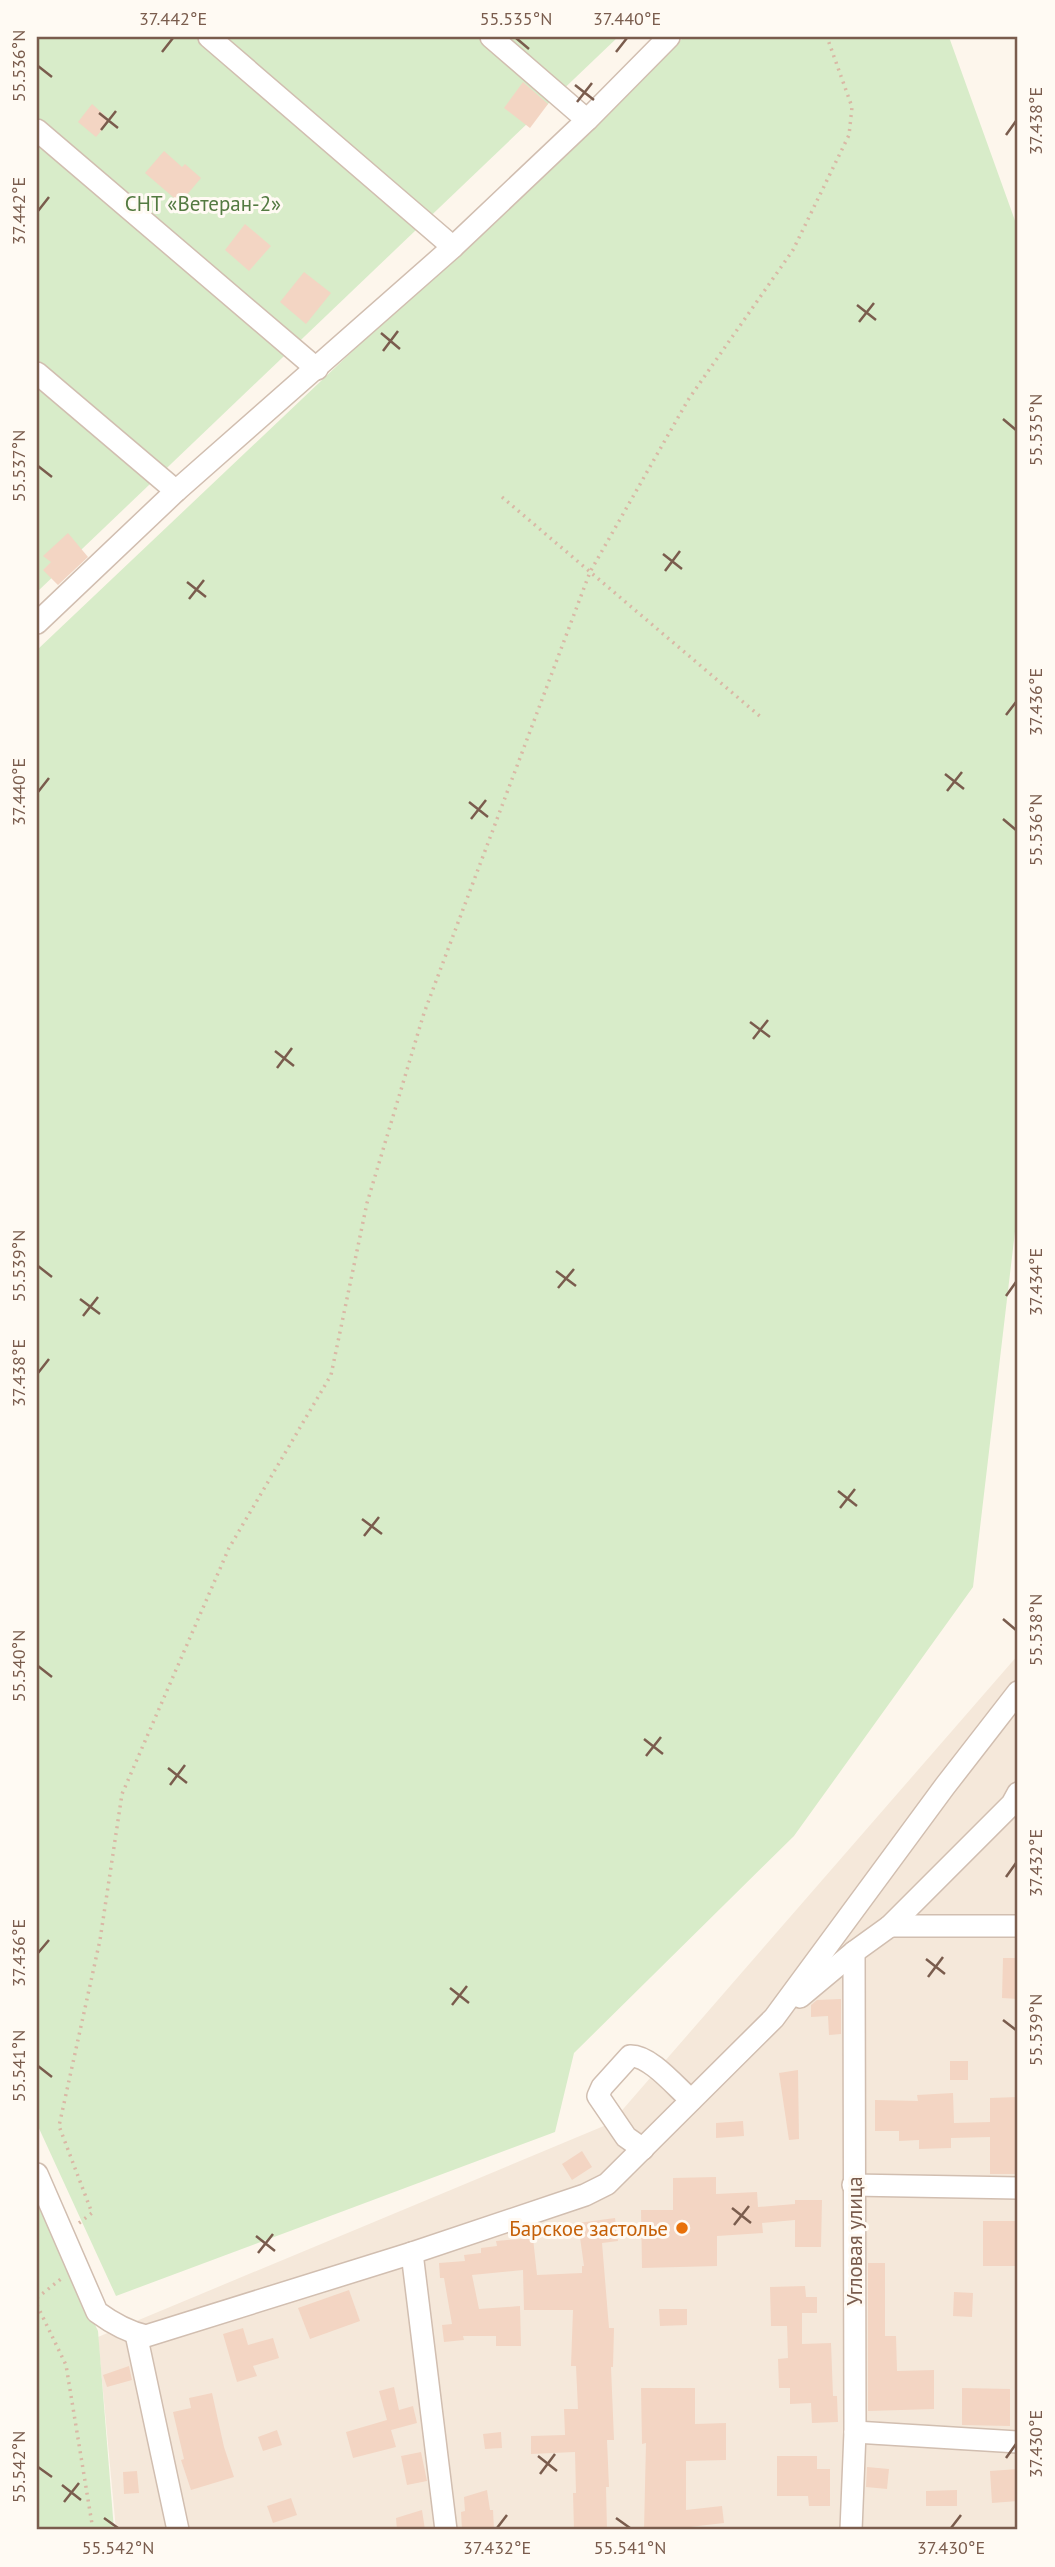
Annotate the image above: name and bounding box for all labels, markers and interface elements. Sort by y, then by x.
text: 37.442°E [139,7,207,30]
text: 55.535°N [480,7,552,30]
text: 37.440°E [593,7,661,30]
text: 55.536°N [7,30,30,102]
text: 37.438°E [1024,87,1047,155]
text: 37.442°E [7,177,30,245]
park label: СНТ «Ветеран-2» [125,190,281,217]
text: 55.535°N [1024,394,1047,466]
text: 55.537°N [7,430,30,502]
text: 37.436°E [1024,668,1047,736]
text: 37.440°E [7,758,30,826]
text: 55.536°N [1024,794,1047,866]
text: 55.539°N [7,1230,30,1302]
text: 37.434°E [1024,1248,1047,1316]
text: 37.438°E [7,1339,30,1407]
text: 55.538°N [1024,1594,1047,1666]
text: 55.540°N [7,1630,30,1702]
text: 37.432°E [1024,1829,1047,1897]
text: 37.436°E [7,1919,30,1987]
text: 55.539°N [1024,1994,1047,2066]
text: 55.541°N [7,2030,30,2102]
street label: Угловая улица [841,2176,868,2306]
place label: Барское застолье [509,2215,668,2242]
marker: Барское застолье [674,2220,690,2236]
text: 37.430°E [1024,2410,1047,2478]
text: 55.542°N [7,2431,30,2503]
text: 55.542°N [82,2536,154,2559]
text: 37.432°E [463,2536,531,2559]
text: 55.541°N [594,2536,666,2559]
text: 37.430°E [917,2536,985,2559]

